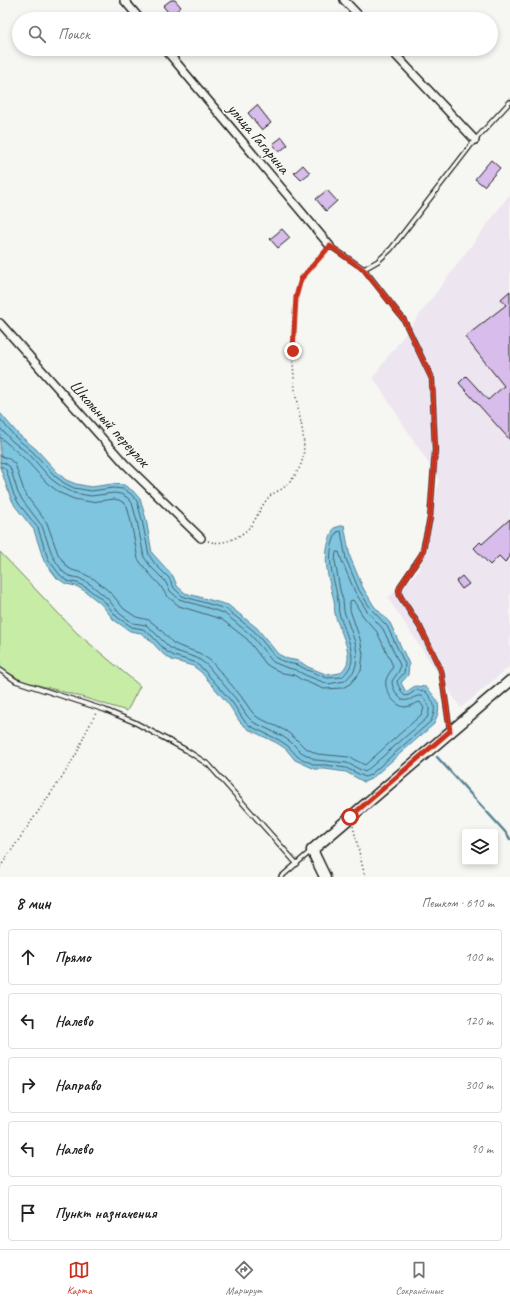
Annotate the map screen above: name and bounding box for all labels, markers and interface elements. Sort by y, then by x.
search box [12,12,498,56]
icon: search [26,23,48,45]
text: Поиск [58,25,90,44]
street label: улица Гагарина [222,98,295,179]
route end [284,342,302,360]
street label: Школьный переулок [65,375,155,473]
route start [341,808,359,826]
map controls [462,829,498,865]
button: layers [462,829,498,865]
text: 8 мин [16,893,51,914]
text: Пешком · 610 m [421,895,494,911]
icon: ahead [17,946,39,968]
text: Прямо [55,948,91,967]
text: 100 m [465,949,493,965]
icon: left [17,1010,39,1032]
text: Налево [55,1012,93,1031]
text: 120 m [465,1013,493,1029]
icon: right [17,1074,39,1096]
text: Направо [55,1076,101,1095]
text: 300 m [465,1077,493,1093]
icon: left [17,1138,39,1160]
text: Налево [55,1140,93,1159]
text: 90 m [471,1141,493,1157]
icon: arrive [17,1202,39,1224]
text: Пункт назначения [55,1204,157,1223]
tab: Карта [67,1259,92,1297]
tab: Маршрут [226,1259,262,1297]
tab: Сохранённые [395,1259,443,1297]

